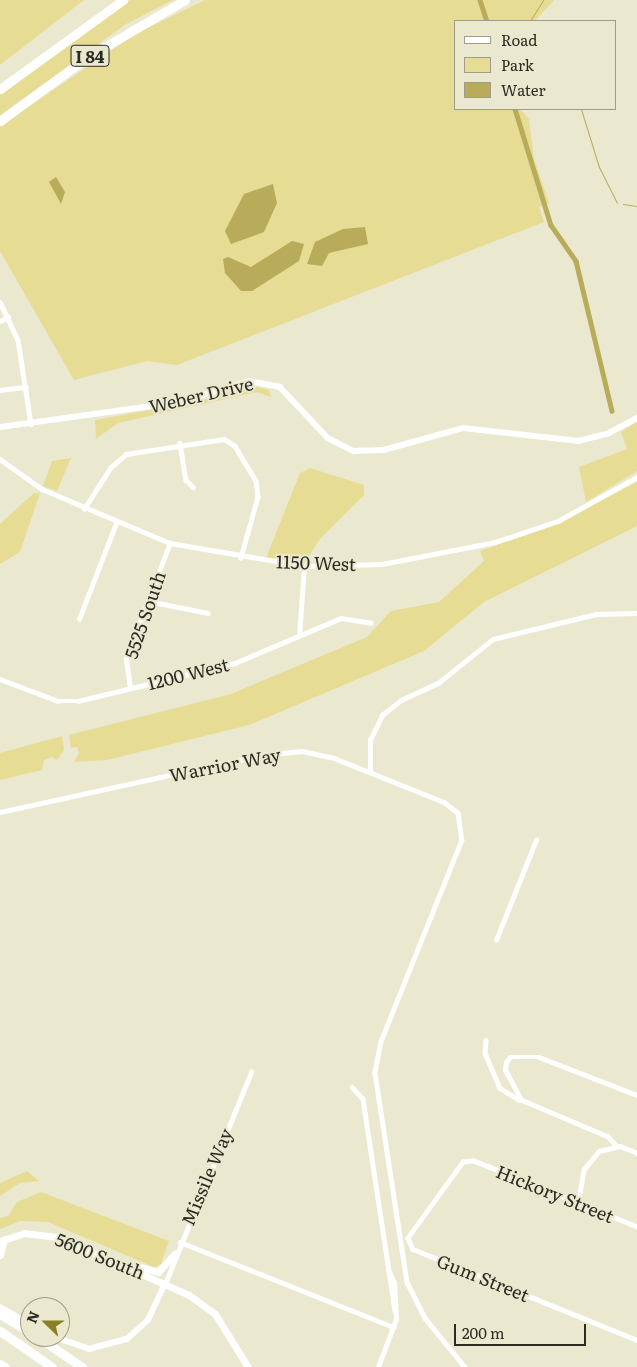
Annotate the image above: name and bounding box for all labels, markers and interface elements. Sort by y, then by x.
legend [454,20,617,110]
text: Road [501,28,537,51]
road number: I 84 [70,42,110,70]
text: Park [501,53,534,76]
text: Water [501,78,546,101]
street label: Weber Drive [147,373,255,417]
street label: 1150 West [276,551,356,575]
street label: 5525 South [120,568,170,662]
street label: 1200 West [145,653,231,695]
street label: Warrior Way [168,744,282,786]
street label: Missile Way [177,1125,237,1229]
street label: Hickory Street [493,1161,617,1227]
street label: 5600 South [52,1228,148,1284]
street label: Gum Street [434,1250,532,1306]
north arrow [20,1297,70,1347]
text: N [21,1308,43,1326]
scale bar [457,1314,590,1346]
text: 200 m [462,1321,505,1344]

